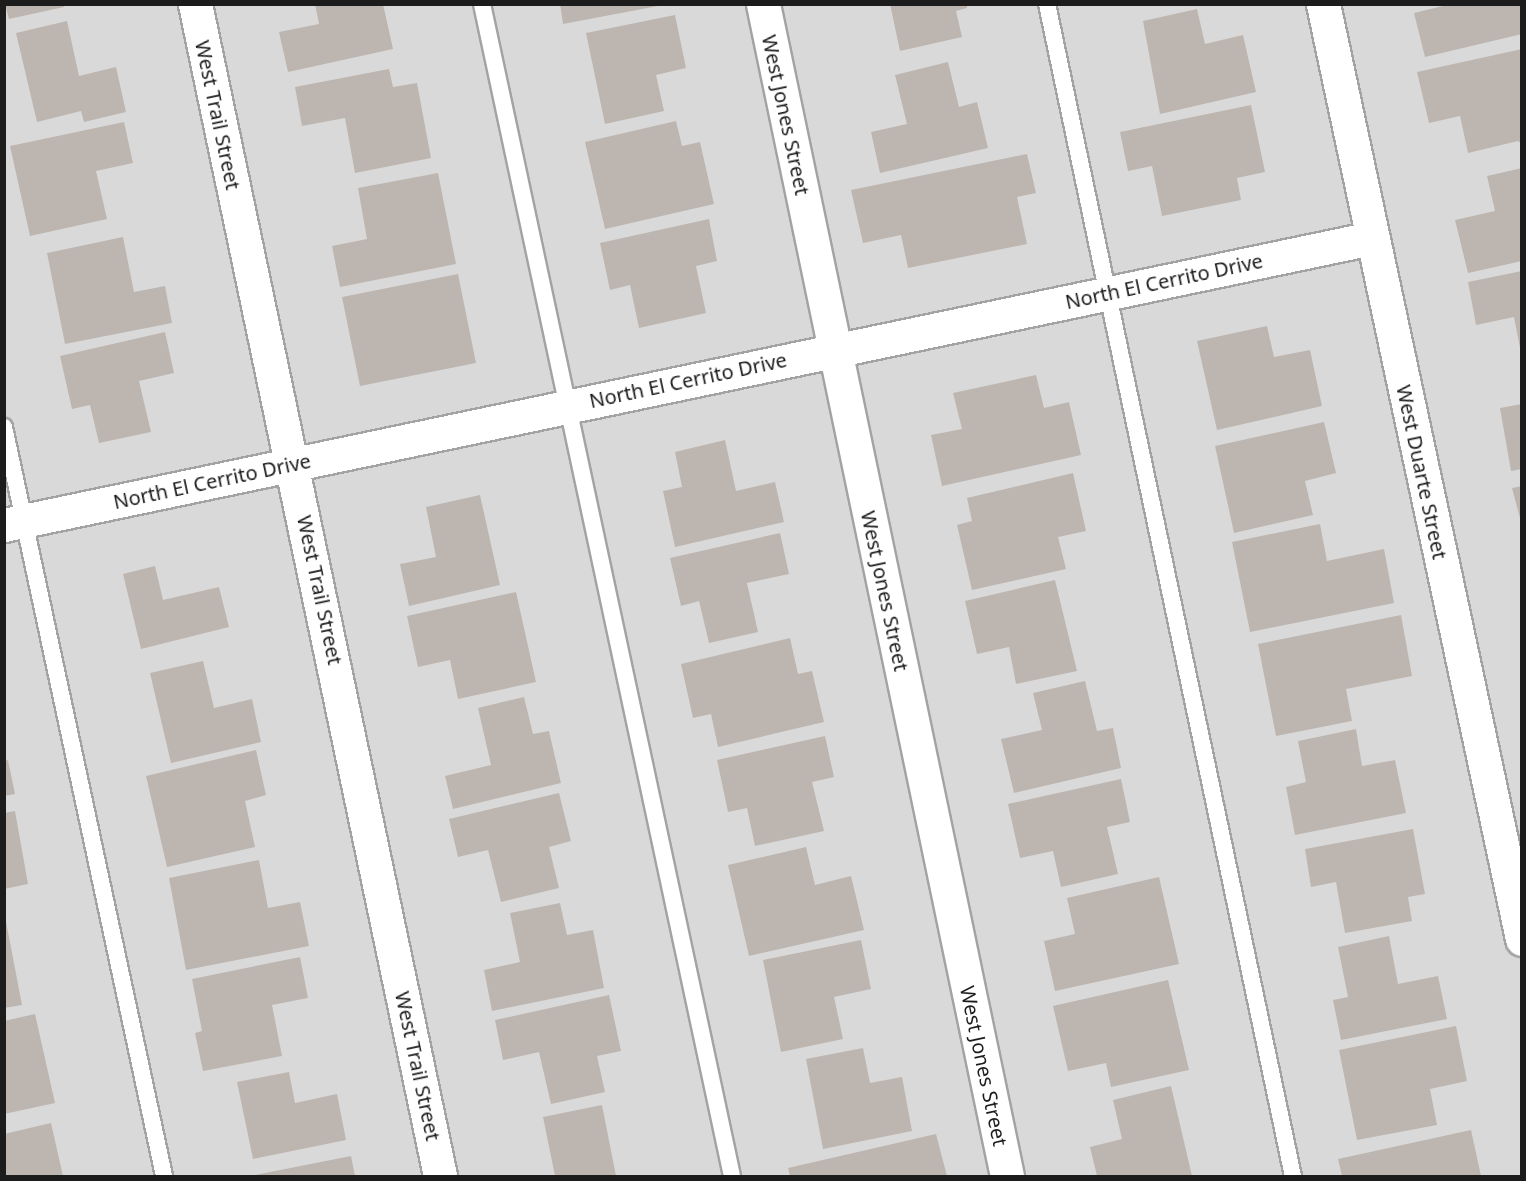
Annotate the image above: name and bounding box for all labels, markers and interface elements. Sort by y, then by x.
street label: West Jones Street [757,33,815,197]
street label: West Trail Street [190,38,246,192]
street label: North El Cerrito Drive [1063,248,1265,314]
street label: North El Cerrito Drive [587,347,789,413]
street label: West Duarte Street [1392,383,1452,561]
street label: North El Cerrito Drive [111,448,313,514]
street label: West Jones Street [856,509,914,673]
street label: West Trail Street [292,513,348,667]
street label: West Jones Street [955,984,1013,1148]
street label: West Trail Street [390,989,446,1143]

